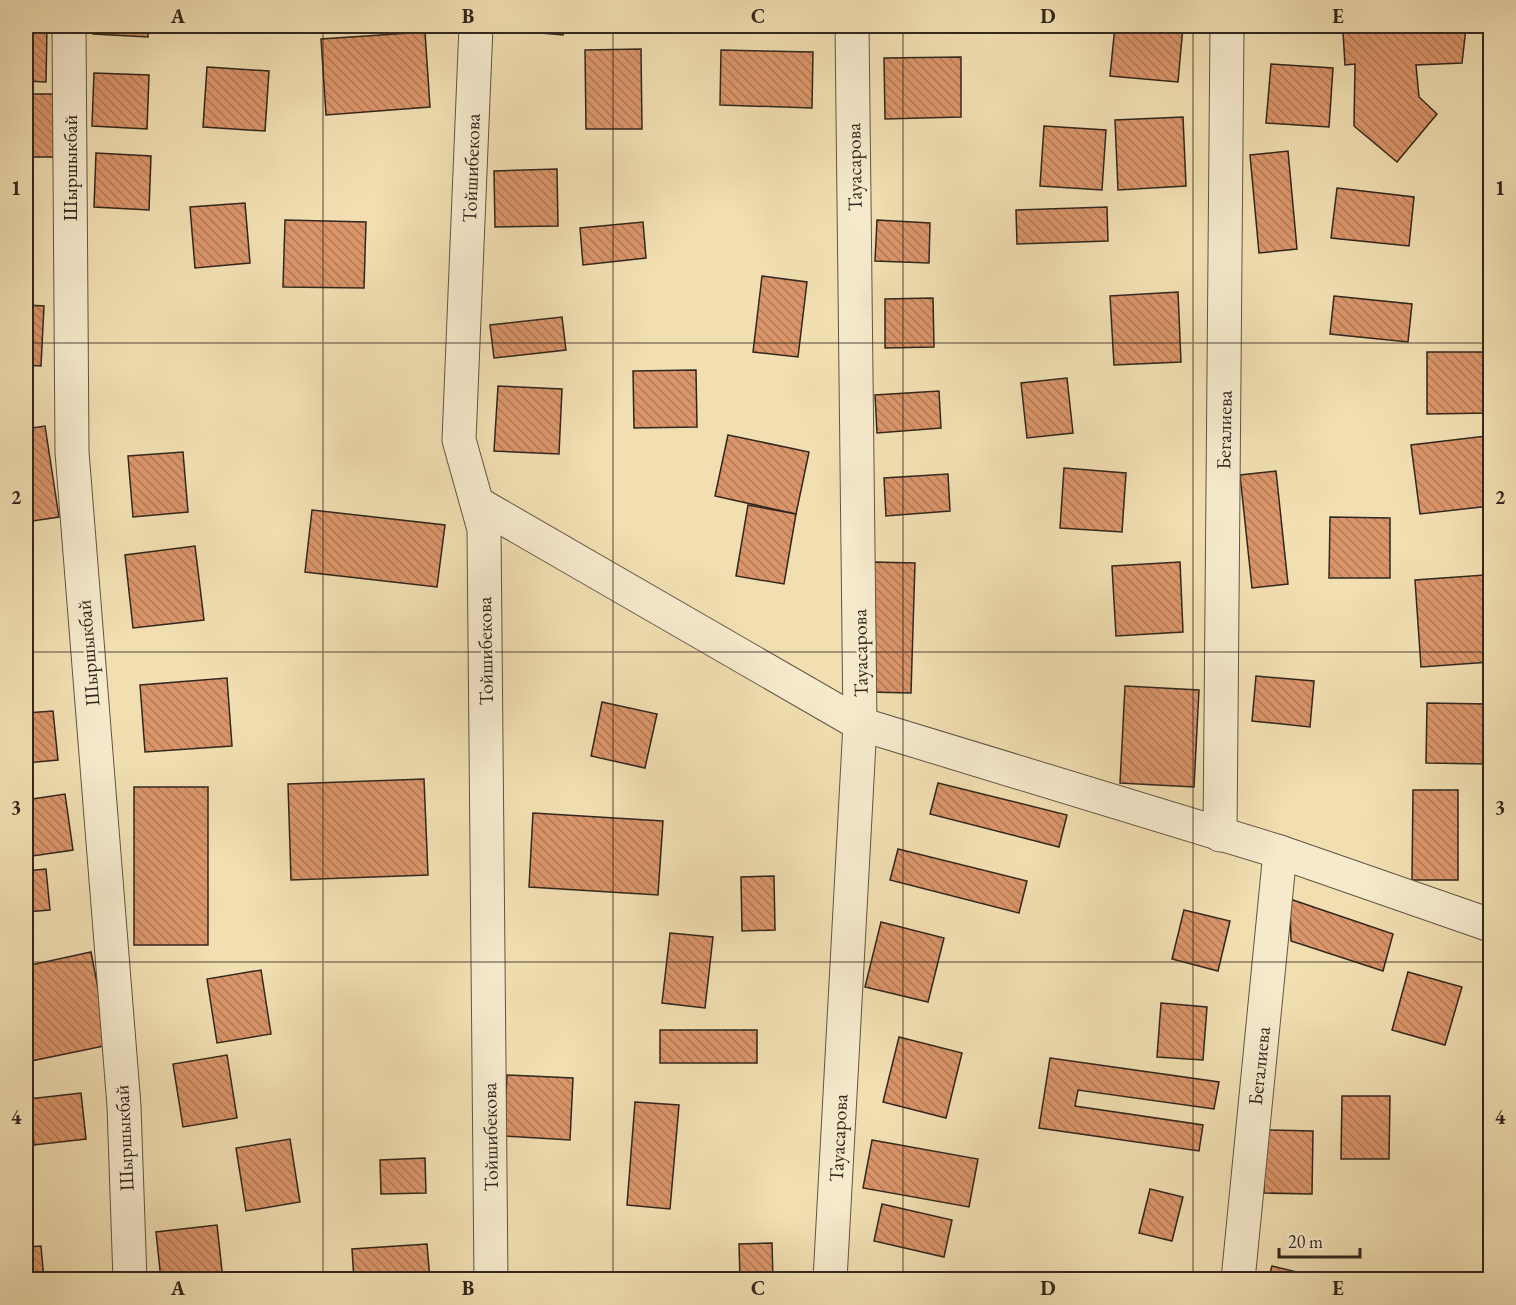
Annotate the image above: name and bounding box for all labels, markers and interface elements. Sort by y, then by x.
text: A [170,3,186,29]
text: B [462,3,474,29]
text: C [751,3,765,29]
text: D [1040,3,1056,29]
text: E [1332,3,1344,29]
street label: Тойшибекова [456,113,486,223]
street label: Шыршыкбай [57,114,83,221]
street label: Тауасарова [840,123,868,211]
text: 1 [11,175,21,201]
text: 1 [1495,175,1505,201]
street label: Бегалиева [1210,390,1238,470]
text: 2 [11,484,22,510]
text: 2 [1495,484,1506,510]
street label: Тойшибекова [471,596,499,706]
street label: Шыршыкбай [70,598,106,707]
street label: Тауасарова [846,609,874,697]
text: 3 [11,794,21,820]
text: 3 [1495,794,1505,820]
street label: Бегалиева [1242,1025,1276,1107]
street label: Тойшибекова [476,1082,504,1192]
street label: Шыршыкбай [108,1084,140,1192]
street label: Тауасарова [823,1093,853,1183]
text: 4 [11,1104,22,1130]
text: 4 [1495,1104,1506,1130]
scale bar [1279,1221,1360,1259]
text: 20 m [1288,1230,1323,1253]
text: A [170,1275,186,1301]
text: B [462,1275,474,1301]
text: C [751,1275,765,1301]
text: D [1040,1275,1056,1301]
text: E [1332,1275,1344,1301]

